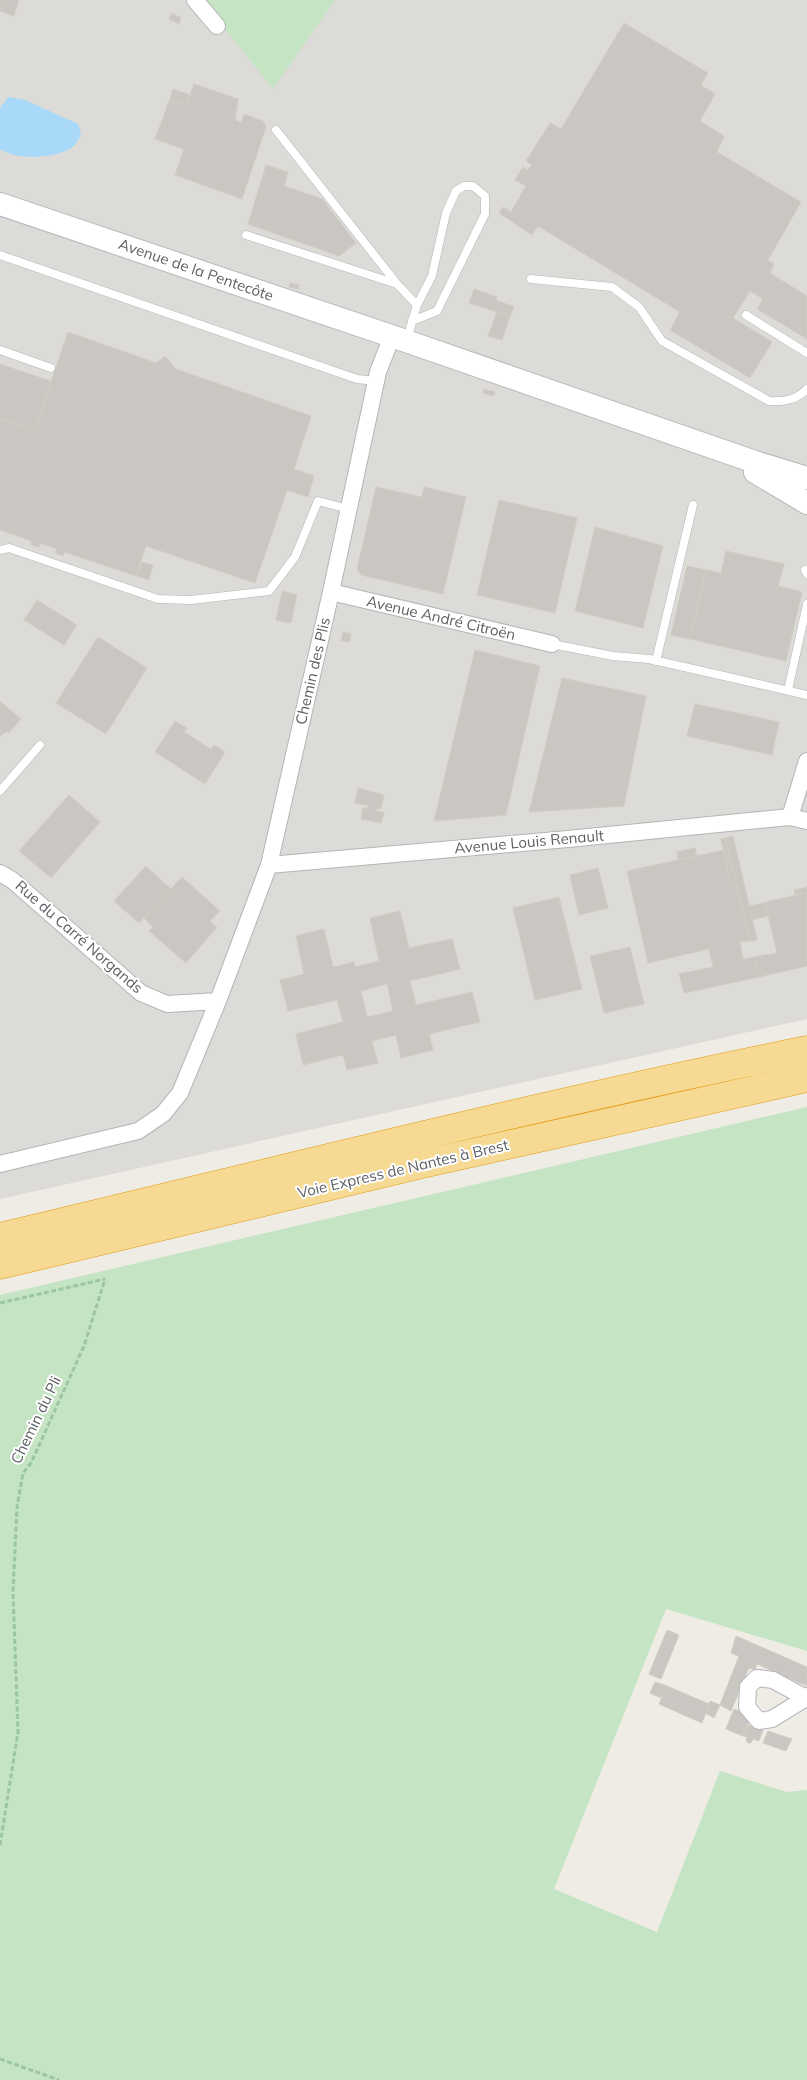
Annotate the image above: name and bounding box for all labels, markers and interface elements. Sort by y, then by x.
street label: Avenue de la Pentecôte [116,234,276,305]
street label: Avenue André Citroën [365,591,517,644]
street label: Chemin des Plis [291,615,334,726]
street label: Avenue Louis Renault [453,825,605,858]
street label: Rue du Carré Norgands [12,876,147,997]
street label: Voie Express de Nantes à Brest [296,1135,510,1202]
street label: Chemin du Pli [6,1373,65,1467]

